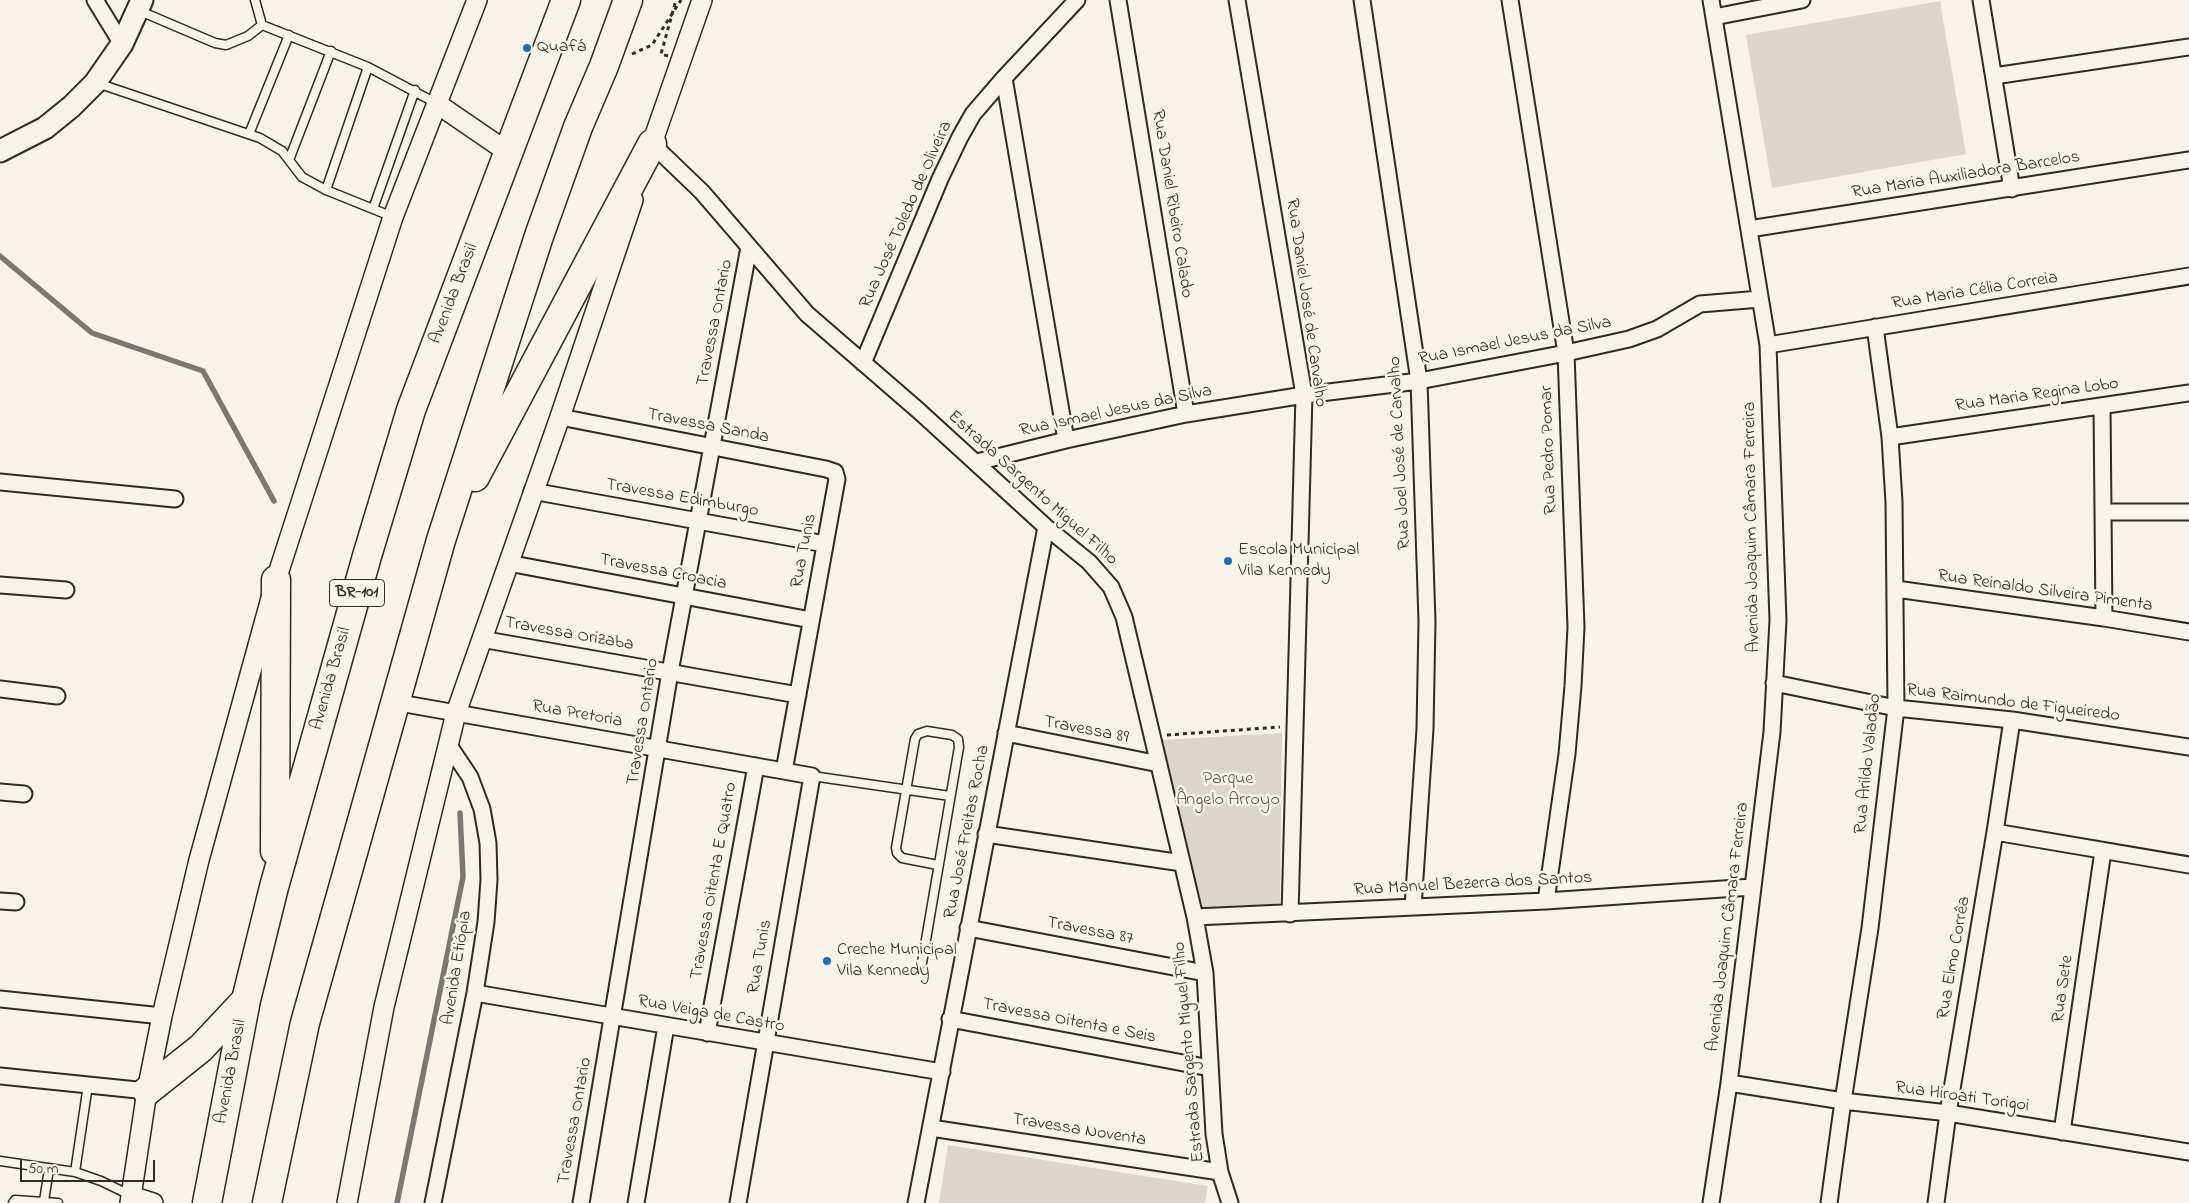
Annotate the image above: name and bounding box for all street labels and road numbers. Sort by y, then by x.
street label: Rua Daniel Ribeiro Calado [1145,108,1197,300]
street label: Rua José Toledo de Oliveira [856,118,958,312]
street label: Rua Maria Auxiliadora Barcelos [1850,147,2082,205]
street label: Rua Daniel José de Carvalho [1280,197,1330,409]
street label: Avenida Brasil [426,241,484,347]
street label: Travessa Ontario [693,258,739,388]
street label: Rua Maria Célia Correia [1890,268,2060,316]
street label: Rua Ismael Jesus da Silva [1417,313,1613,371]
street label: Rua Joel José de Carvalho [1385,356,1417,550]
street label: Rua Maria Regina Lobo [1954,374,2120,418]
street label: Rua Ismael Jesus da Silva [1018,381,1214,443]
street label: Rua Pedro Pomar [1537,385,1563,515]
street label: Avenida Joaquim Câmara Ferreira [1740,401,1766,653]
street label: Travessa Sanda [645,405,771,449]
street label: Estrada Sargento Miguel Filho [942,407,1122,571]
street label: Travessa Edimburgo [604,475,760,523]
street label: Rua Tunis [787,512,823,590]
street label: Travessa Croacia [598,550,728,596]
street label: Rua Reinaldo Silveira Pimenta [1936,566,2154,618]
road number: BR-101 [330,580,384,606]
street label: Travessa Orizaba [503,613,635,657]
street label: Avenida Brasil [307,625,357,733]
street label: Travessa Ontario [623,657,665,787]
street label: Rua Raimundo de Figueiredo [1905,680,2121,728]
street label: Rua Arildo Valadão [1851,693,1887,835]
street label: Rua Pretoria [530,696,624,734]
street label: Travessa 89 [1042,712,1130,750]
street label: Rua José Freitas Rocha [941,743,995,921]
street label: Travessa Oitenta E Quatro [687,781,743,981]
street label: Avenida Joaquim Câmara Ferreira [1703,801,1755,1053]
street label: Rua Manuel Bezerra dos Santos [1353,868,1593,902]
street label: Rua Elmo Corrêa [1934,895,1976,1021]
street label: Avenida Etiópia [438,909,478,1027]
street label: Travessa 87 [1045,913,1135,951]
street label: Rua Tunis [744,918,778,996]
street label: Estrada Sargento Miguel Filho [1170,941,1210,1163]
street label: Rua Sete [2049,954,2079,1024]
street label: Rua Veiga de Castro [636,991,786,1039]
street label: Travessa Oitenta e Seis [980,995,1158,1049]
street label: Avenida Brasil [211,1018,253,1126]
street label: Travessa Ontario [554,1056,598,1186]
street label: Rua Hiroati Torigoi [1894,1078,2030,1118]
street label: Travessa Noventa [1010,1110,1148,1152]

